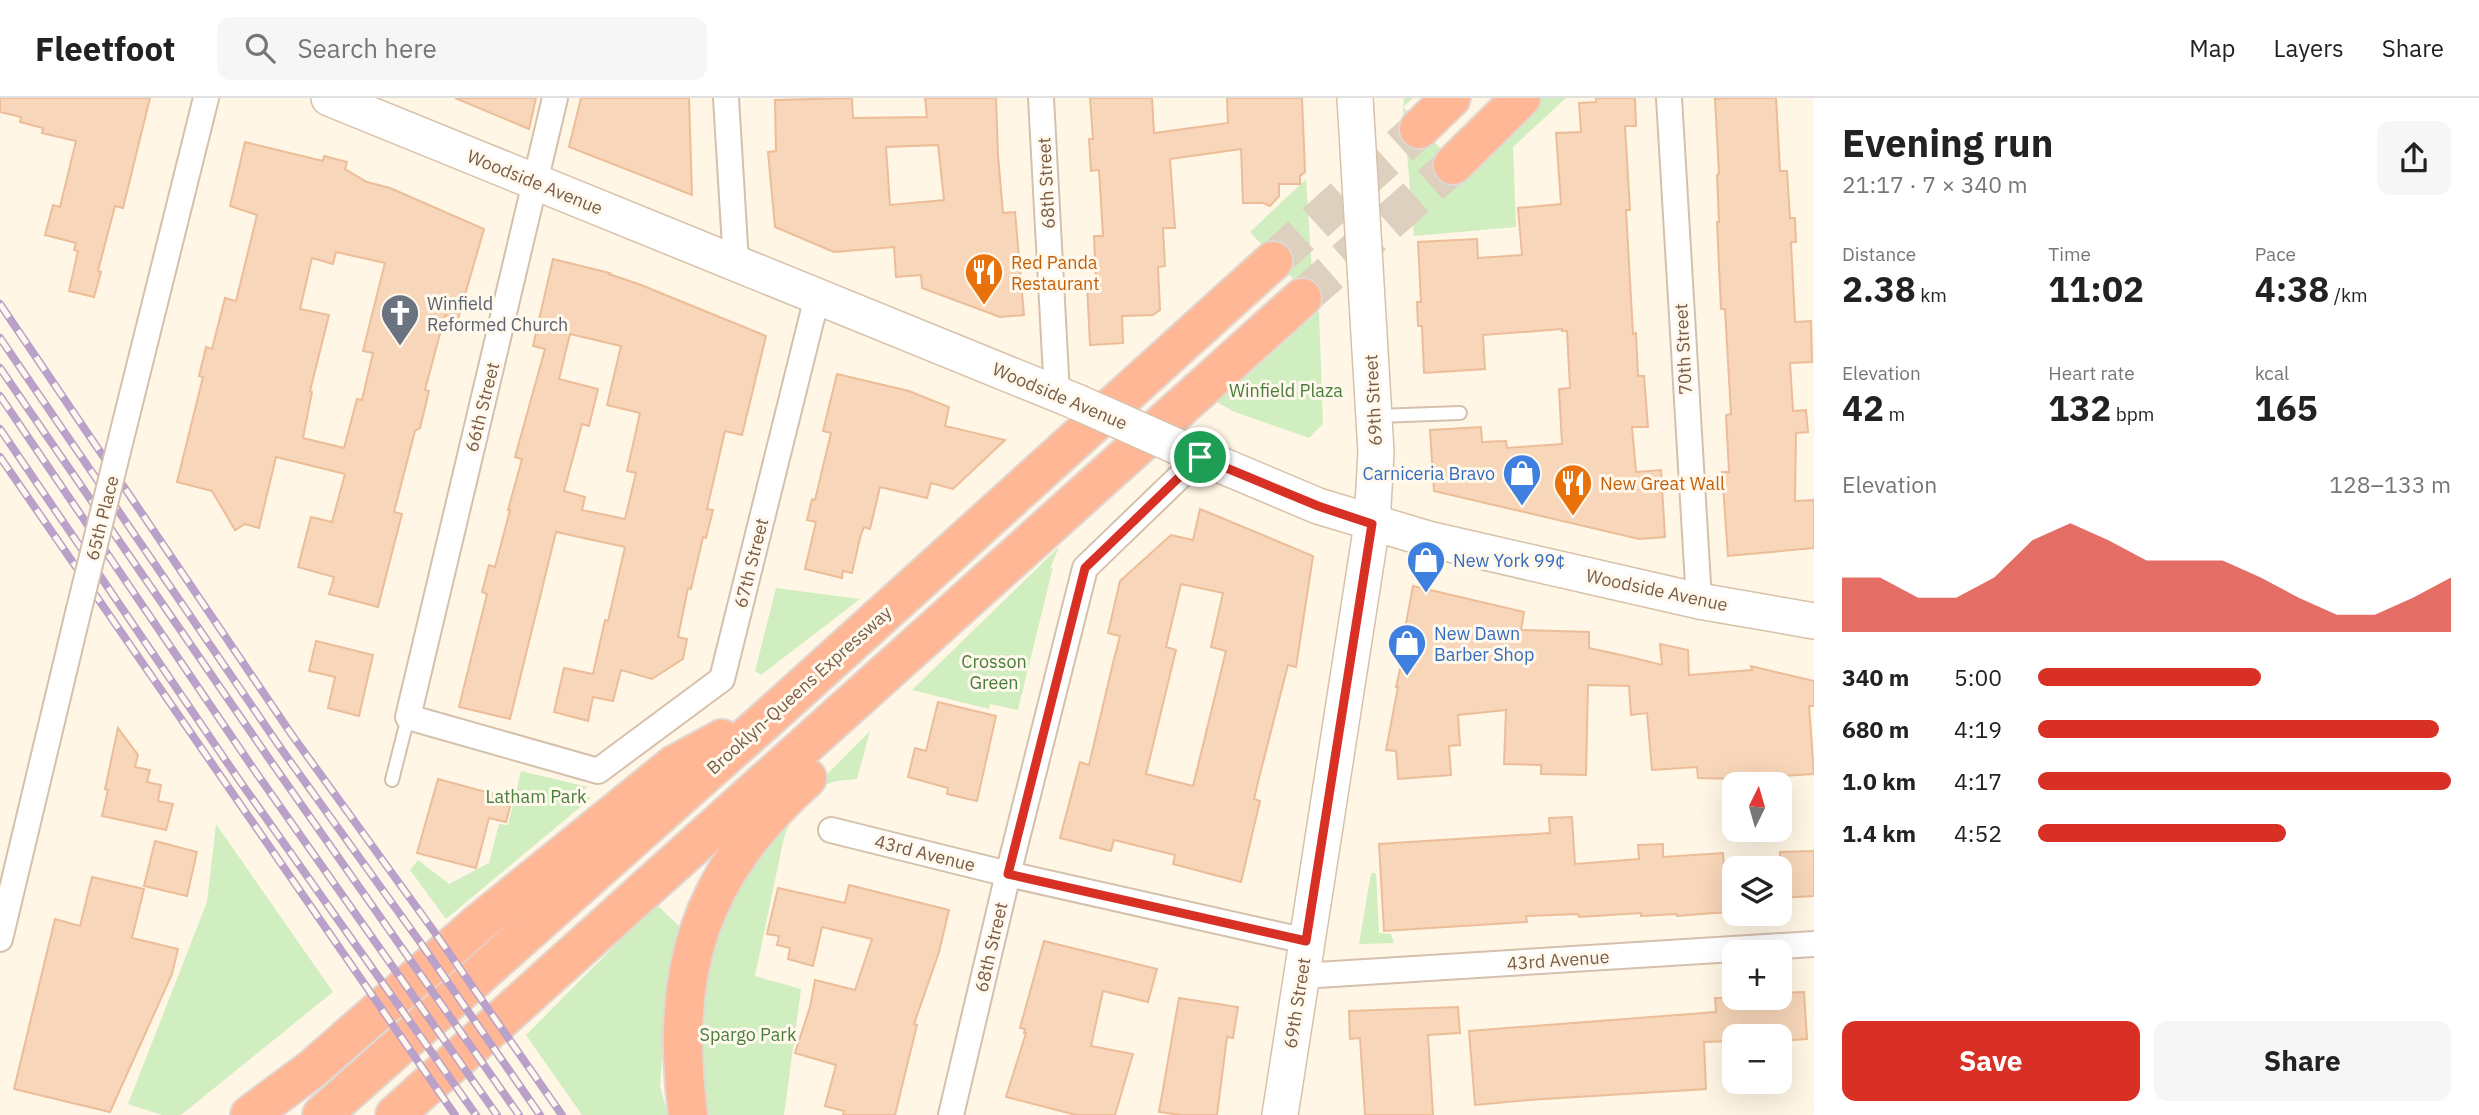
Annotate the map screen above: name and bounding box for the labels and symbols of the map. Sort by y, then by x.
street label: 68th Street [1032,137,1060,229]
street label: Woodside Avenue [464,144,606,220]
restaurant icon: Red Panda Restaurant [963,251,1005,306]
place label: Red Panda Restaurant [1011,251,1100,295]
church icon: Winfield Reformed Church [379,292,421,347]
place label: Winfield Reformed Church [427,292,568,336]
street label: 70th Street [1669,303,1697,395]
street label: 69th Street [1359,354,1387,446]
street label: Woodside Avenue [989,357,1131,435]
street label: 66th Street [460,360,504,454]
park label: Winfield Plaza [1229,379,1343,402]
pin [1170,427,1230,487]
shop icon: Carniceria Bravo [1501,452,1543,507]
place label: Carniceria Bravo [1363,462,1495,485]
restaurant icon: New Great Wall [1552,462,1594,517]
place label: New Great Wall [1600,472,1725,495]
street label: 65th Place [80,473,124,563]
street label: 67th Street [729,516,773,610]
shop icon: New York 99¢ [1405,539,1447,594]
place label: New York 99¢ [1453,549,1565,572]
street label: Woodside Avenue [1584,564,1730,616]
street label: Brooklyn-Queens Expressway [702,601,896,779]
shop icon: New Dawn Barber Shop [1386,622,1428,677]
place label: New Dawn Barber Shop [1434,622,1534,666]
park label: Crosson Green [961,650,1027,694]
north arrow [1722,772,1792,842]
park label: Latham Park [485,785,587,808]
street label: 43rd Avenue [872,829,978,877]
street label: 68th Street [969,900,1013,994]
street label: 43rd Avenue [1506,945,1610,975]
street label: 69th Street [1278,956,1316,1050]
park label: Spargo Park [700,1023,797,1046]

